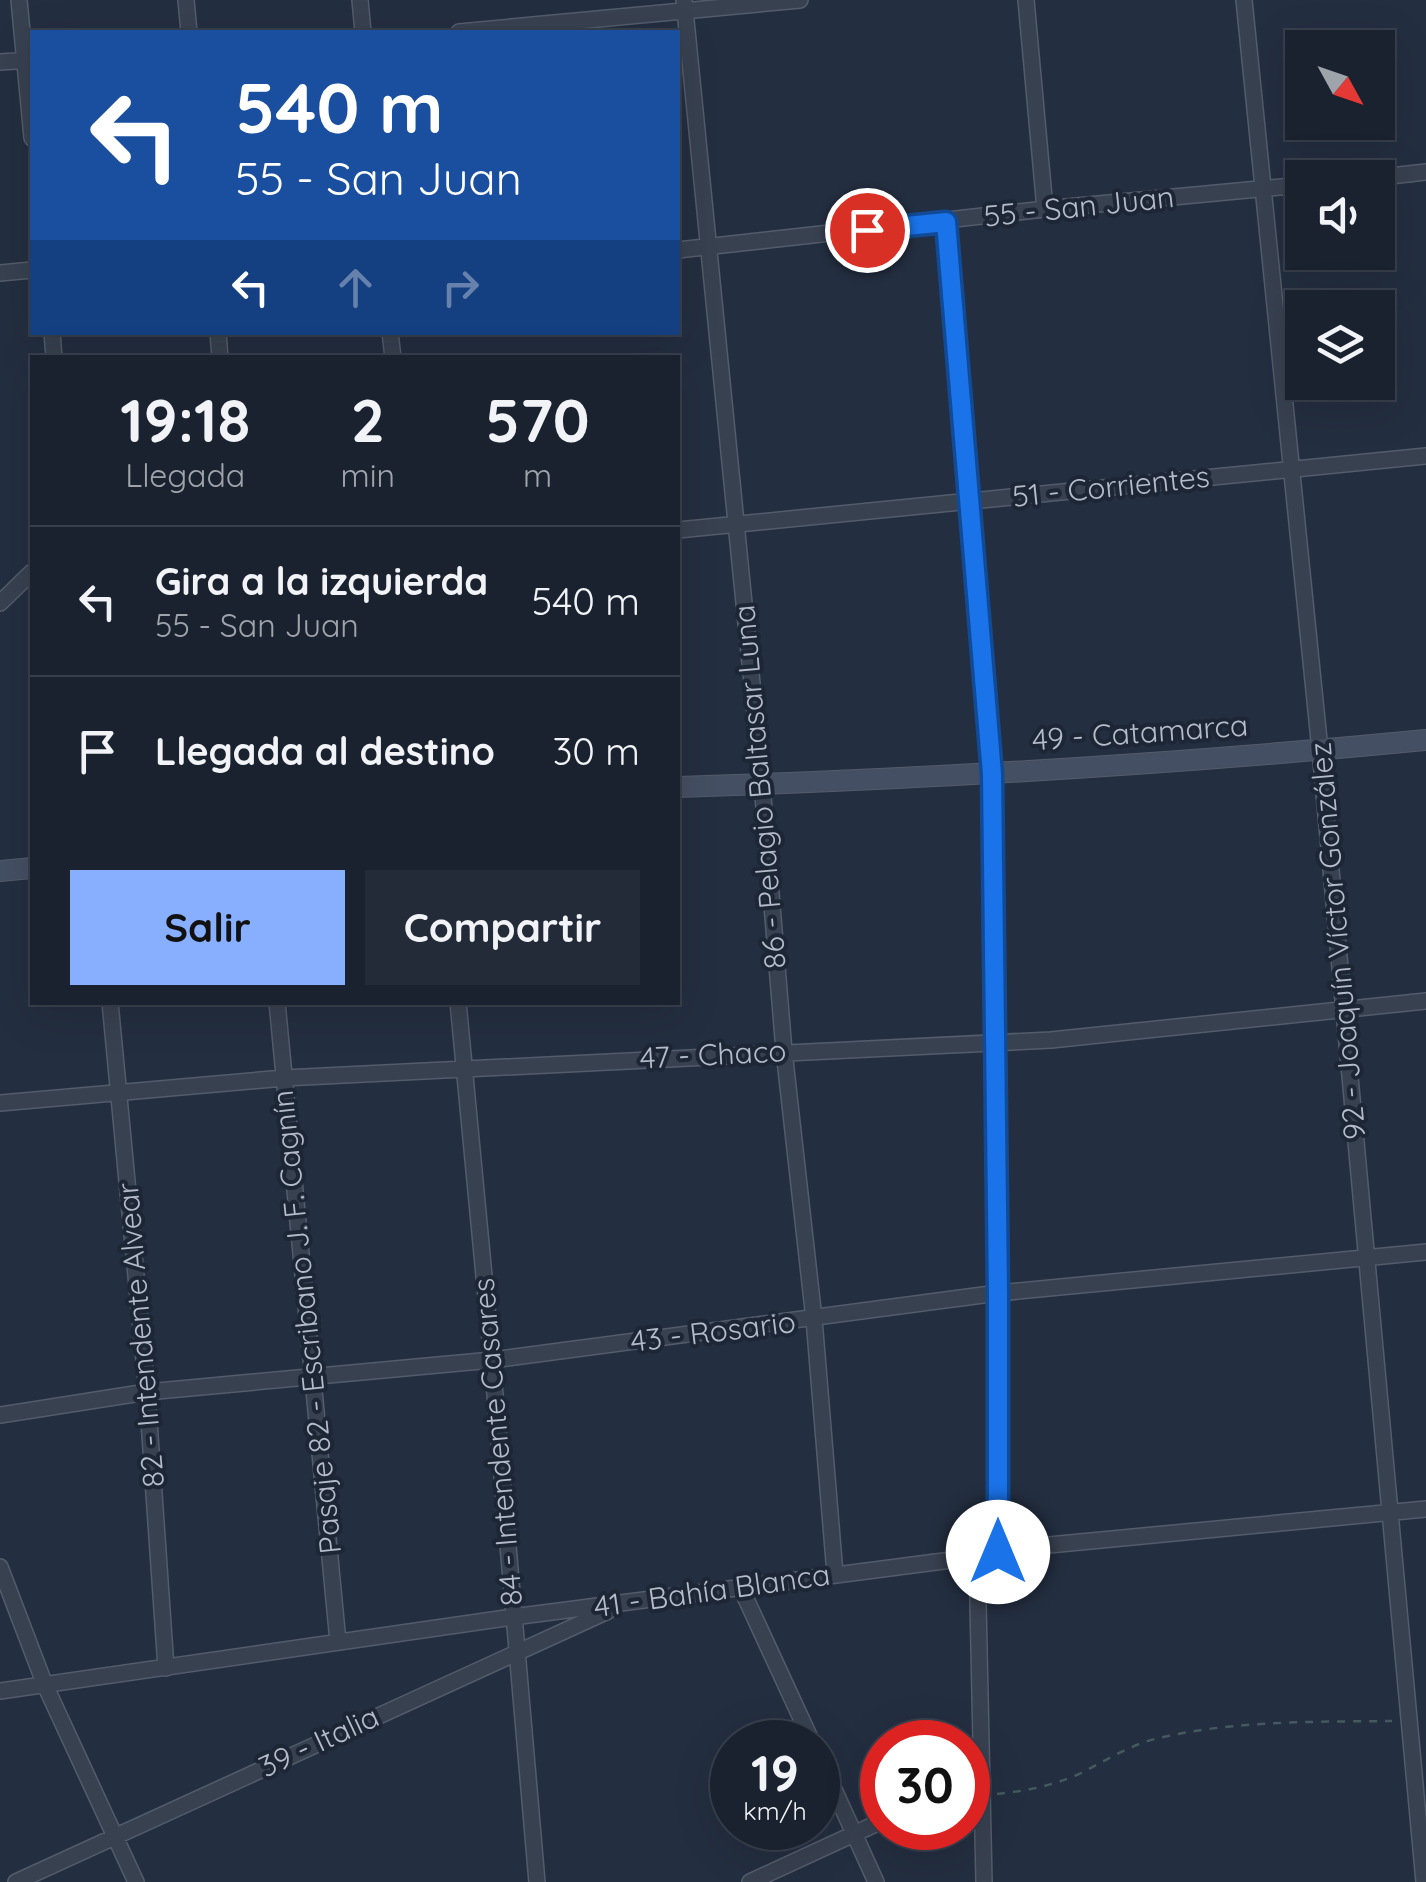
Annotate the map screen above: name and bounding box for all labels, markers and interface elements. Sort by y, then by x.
north arrow [1285,30,1395,140]
map controls [1285,30,1395,400]
text: 540 m [235,63,444,151]
icon: left [70,70,200,200]
text: 55 - San Juan [235,150,522,206]
button: sound [1285,160,1395,270]
street label: 55 - San Juan [982,177,1176,235]
pin [825,188,910,273]
icon: arrive [840,203,895,258]
icon: left [223,260,278,315]
icon: ahead [328,260,383,315]
icon: right [433,260,488,315]
button: layers [1285,290,1395,400]
text: 19:18 [120,382,250,457]
text: 2 [351,382,385,457]
text: 570 [485,382,590,457]
text: Llegada [125,455,245,495]
text: min [341,455,395,495]
text: m [523,455,552,495]
street label: 51 - Corrientes [1010,457,1211,515]
text: Gira a la izquierda [155,557,488,605]
icon: left [70,574,125,629]
text: 540 m [532,577,640,625]
street label: 86 - Pelagio Baltasar Luna [724,604,794,971]
text: 55 - San Juan [155,605,359,645]
street label: 49 - Catamarca [1031,706,1249,759]
icon: arrive [70,724,125,779]
text: Llegada al destino [155,727,495,775]
text: 30 m [552,727,640,775]
street label: 92 - Joaquín Víctor González [1301,741,1373,1141]
button: Salir [70,870,345,985]
button: Compartir [365,870,640,985]
street label: 47 - Chaco [639,1031,787,1077]
street label: Pasaje 82 - Escribano J. F. Cagnín [263,1088,349,1556]
street label: 82 - Intendente Alvear [108,1181,172,1489]
street label: 84 - Intendente Casares [464,1277,530,1608]
street label: 43 - Rosario [628,1302,798,1360]
position arrow [946,1500,1050,1604]
street label: 41 - Bahía Blanca [591,1555,832,1625]
street label: 39 - Italia [253,1697,385,1785]
speed limit sign: 30 [860,1720,990,1850]
text: 19 [751,1741,799,1804]
text: km/h [743,1795,807,1826]

